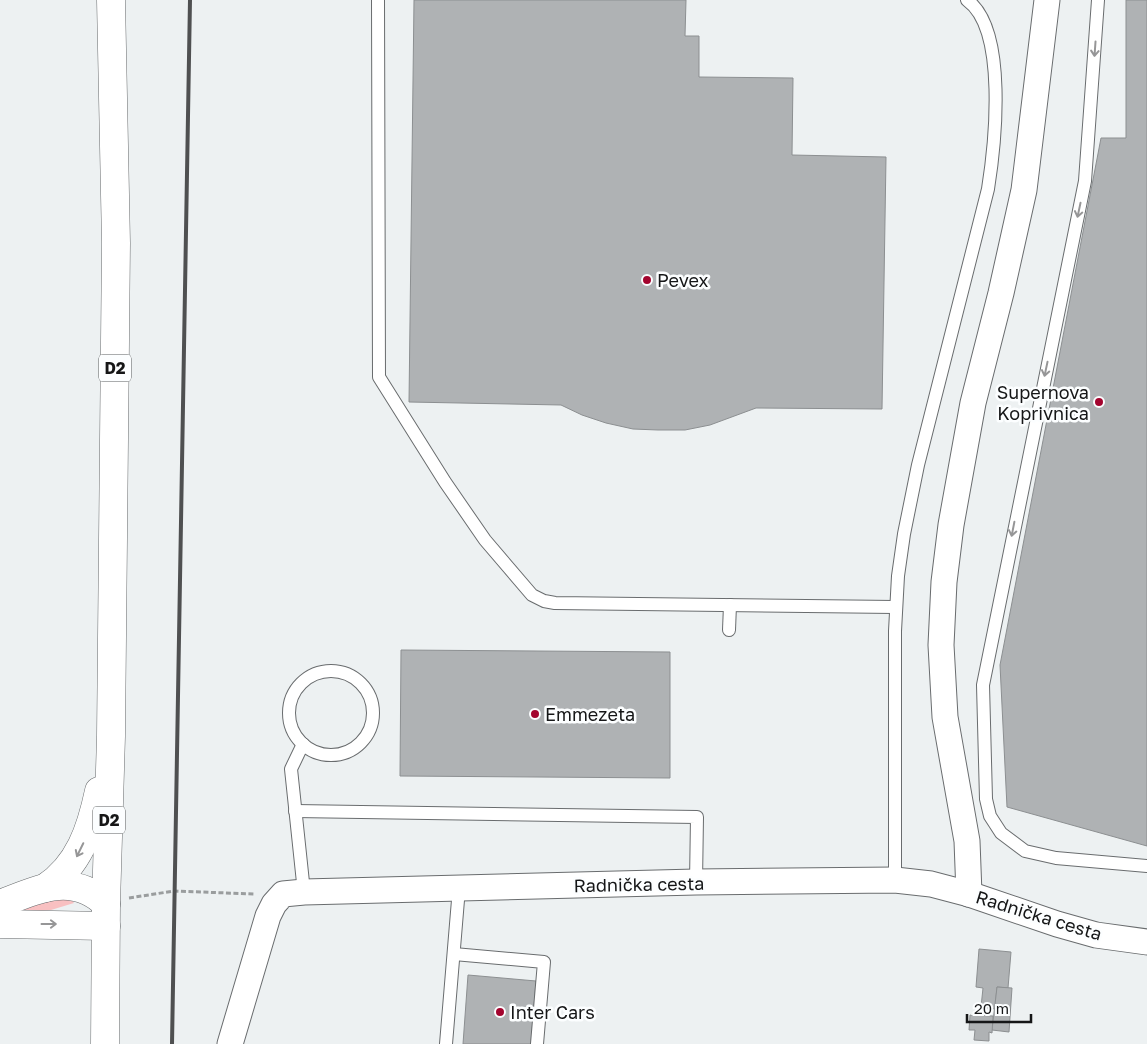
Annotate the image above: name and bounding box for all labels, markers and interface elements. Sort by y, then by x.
one-way arrow [1090,40,1099,56]
one-way arrow [1073,202,1083,218]
place label: Pevex [657,269,708,291]
marker: Pevex [641,274,653,286]
road number: D2 [99,354,131,382]
one-way arrow [1041,361,1050,377]
place label: Supernova Koprivnica [997,381,1089,424]
marker: Supernova Koprivnica [1093,396,1105,408]
one-way arrow [1008,520,1018,536]
place label: Emmezeta [545,703,635,725]
marker: Emmezeta [529,708,541,720]
road number: D2 [93,806,125,834]
one-way arrow [74,842,84,857]
street label: Radnička cesta [573,872,705,896]
street label: Radnička cesta [973,885,1105,945]
one-way arrow [40,919,56,929]
scale bar [967,992,1031,1024]
text: 20 m [974,999,1009,1017]
place label: Inter Cars [510,1001,595,1023]
marker: Inter Cars [494,1006,506,1018]

